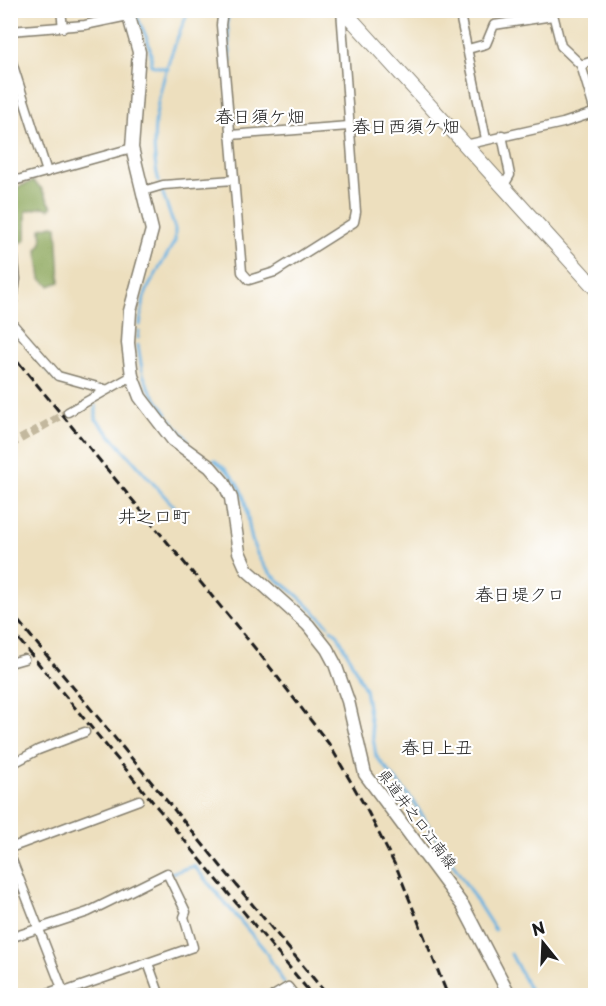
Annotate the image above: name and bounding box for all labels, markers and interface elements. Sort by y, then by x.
district label: 春日須ケ畑 [215,102,305,129]
district label: 春日西須ケ畑 [352,112,460,139]
district label: 井之口町 [118,502,190,529]
district label: 春日堤クロ [475,580,565,607]
district label: 春日上丑 [401,733,473,760]
street label: 県道井之口江南線 [373,763,463,873]
north arrow [513,913,573,973]
text: N [528,914,548,941]

